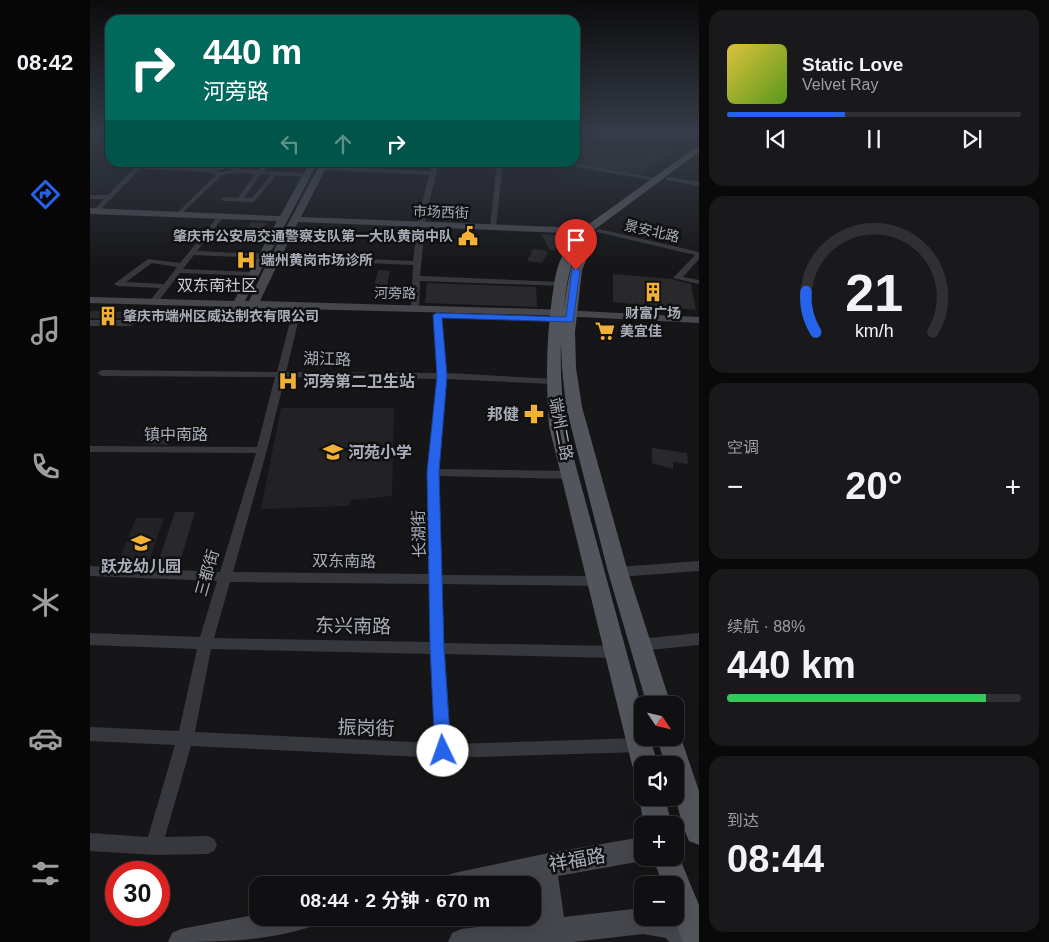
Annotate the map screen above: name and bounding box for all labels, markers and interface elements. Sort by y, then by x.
text: 440 m [203,32,302,71]
icon: right [120,35,185,100]
text: 08:42 [17,50,73,75]
text: Static Love [802,54,903,75]
text: Velvet Ray [802,76,878,93]
text: 河旁路 [203,79,269,104]
icon: previous [762,125,790,153]
icon: pause [860,125,888,153]
icon: next [958,125,986,153]
icon: left [276,130,304,158]
icon: ahead [329,130,357,158]
icon: right [382,130,410,158]
icon: directions [28,177,63,212]
street label: 市场西街 [413,203,469,221]
street label: 景安北路 [623,217,681,245]
pin [555,219,597,270]
public building icon: 肇庆市公安局交通警察支队第一大队黄岗中队 [457,225,479,247]
icon: arrive [562,226,590,254]
place label: 肇庆市公安局交通警察支队第一大队黄岗中队 [173,228,453,244]
hospital icon: 端州黄岗市场诊所 [235,249,257,271]
place label: 端州黄岗市场诊所 [261,252,373,268]
text: 21 [845,264,903,322]
district label: 双东南社区 [177,277,257,294]
building icon: 财富广场 [642,281,664,303]
street label: 河旁路 [374,285,416,301]
building icon: 肇庆市端州区威达制衣有限公司 [97,305,119,327]
place label: 财富广场 [625,305,681,321]
place label: 肇庆市端州区威达制衣有限公司 [123,308,319,324]
icon: music [28,313,63,348]
supermarket icon: 美宜佳 [594,320,616,342]
text: km/h [855,321,893,341]
place label: 美宜佳 [620,323,662,339]
street label: 湖江路 [303,350,351,368]
hospital icon: 河旁第二卫生站 [277,370,299,392]
place label: 河旁第二卫生站 [303,373,415,390]
street label: 端州二路 [547,396,575,462]
pharmacy icon: 邦健 [523,403,545,425]
place label: 邦健 [487,406,519,423]
street label: 镇中南路 [144,426,208,443]
text: 空调 [727,439,759,456]
school or university icon: 河苑小学 [322,441,344,463]
place label: 河苑小学 [348,444,412,461]
icon: phone [28,449,63,484]
text: 20° [845,465,903,507]
text: − [727,471,743,502]
text: + [1005,471,1021,502]
street label: 长湖街 [410,510,428,558]
school or university icon: 跃龙幼儿园 [130,532,152,554]
street label: 三都街 [192,548,222,598]
street label: 双东南路 [312,552,376,570]
place label: 跃龙幼儿园 [101,557,181,575]
icon: climate [28,585,63,620]
street label: 东兴南路 [315,615,391,637]
text: 续航 · 88% [727,618,805,635]
text: 440 km [727,644,856,686]
north arrow [634,696,684,746]
map controls [634,696,684,926]
street label: 振岗街 [337,717,395,739]
icon: car [28,721,63,756]
position arrow [416,724,468,776]
button: sound [634,756,684,806]
text: 到达 [727,812,759,829]
button: + [634,816,684,866]
text: 08:44 [727,838,824,880]
street label: 祥福路 [547,845,607,875]
icon: filters [28,856,63,891]
speed limit sign: 30 [105,861,170,926]
button: − [634,876,684,926]
text: 08:44 · 2 分钟 · 670 m [300,890,490,911]

